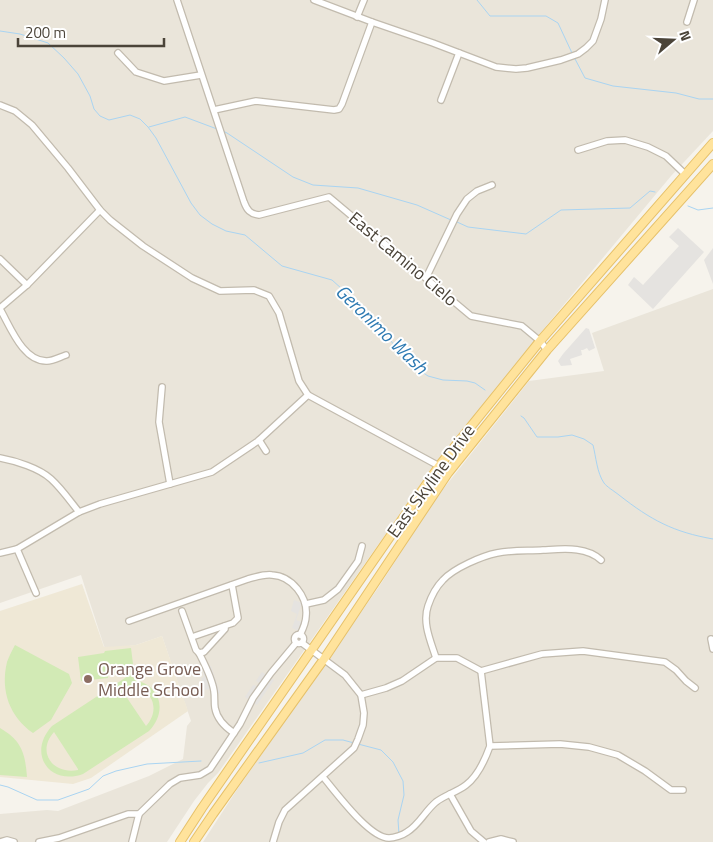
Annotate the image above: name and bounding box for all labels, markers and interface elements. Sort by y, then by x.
scale bar [18,15,164,47]
north arrow [648,15,698,65]
text: 200 m [25,21,66,44]
text: N [674,28,697,44]
street label: East Camino Cielo [343,205,464,312]
water label: Geronimo Wash [330,277,436,381]
street label: East Skyline Drive [380,418,481,543]
place label: Orange Grove Middle School [98,655,204,703]
marker: Orange Grove Middle School [82,673,94,685]

